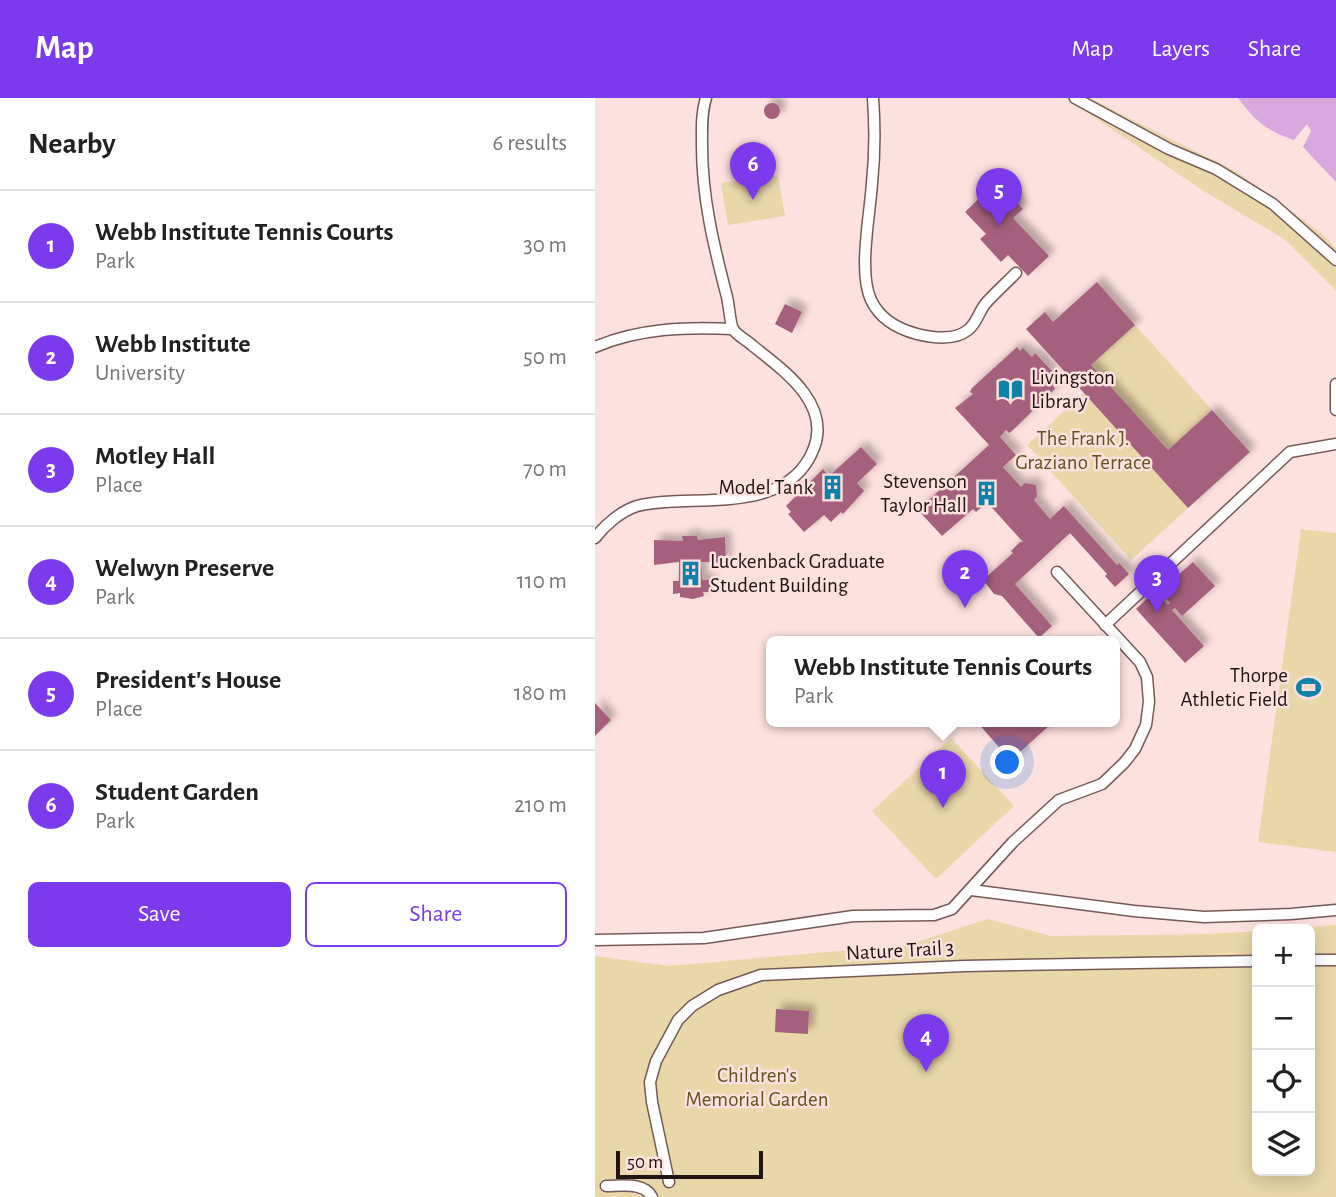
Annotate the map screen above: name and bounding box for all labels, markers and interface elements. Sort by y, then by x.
text: Map [35,32,94,65]
text: Map [1071,37,1113,61]
text: Layers [1151,37,1210,61]
text: Share [1248,37,1301,61]
text: Nearby [28,129,116,159]
text: 6 results [493,132,567,155]
pin: 6 [730,142,776,200]
pin: 5 [976,168,1022,226]
text: Webb Institute Tennis Courts [95,219,394,245]
text: 1 [47,234,55,257]
text: 30 m [523,234,567,257]
text: Park [95,250,135,273]
text: Webb Institute [95,331,251,357]
text: 2 [46,346,56,369]
text: 50 m [523,346,567,369]
text: University [95,362,185,385]
place label: Livingston Library [1031,367,1115,412]
library icon: Livingston Library [997,375,1025,403]
park label: The Frank J. Graziano Terrace [1015,428,1151,473]
text: Motley Hall [95,443,215,469]
text: 3 [46,458,56,481]
text: 70 m [523,458,567,481]
place label: Stevenson Taylor Hall [880,471,967,516]
building icon: Model Tank [819,473,847,501]
text: Place [95,474,143,497]
place label: Model Tank [719,477,813,498]
building icon: Stevenson Taylor Hall [973,479,1001,507]
pin: 2 [942,550,988,608]
place label: Luckenback Graduate Student Building [710,551,885,596]
text: Welwyn Preserve [95,555,274,581]
pin: 3 [1134,555,1180,613]
building icon: Luckenback Graduate Student Building [676,559,704,587]
text: 4 [45,570,57,593]
text: 110 m [517,570,567,593]
text: Park [95,586,135,609]
popup [766,636,1120,727]
text: Webb Institute Tennis Courts [794,654,1092,680]
place label: Thorpe Athletic Field [1181,665,1288,710]
text: President's House [95,667,281,693]
sports icon: Thorpe Athletic Field [1294,673,1322,701]
text: 5 [46,682,56,705]
text: 180 m [514,682,567,705]
text: Park [794,685,833,708]
text: Place [95,698,143,721]
your location [990,745,1024,779]
pin: 1 [920,750,966,808]
text: Student Garden [95,779,259,805]
text: 6 [45,794,57,817]
text: 210 m [514,794,567,817]
text: Park [95,810,135,833]
button: Save [28,882,291,947]
button: Share [305,882,567,947]
map controls [1252,924,1315,1176]
button: + [1252,924,1315,987]
street label: Nature Trail 3 [845,937,955,964]
button: − [1252,987,1315,1050]
pin: 4 [903,1014,949,1072]
button: locate [1252,1050,1315,1113]
park label: Children's Memorial Garden [686,1065,829,1110]
button: layers [1252,1113,1315,1176]
scale bar [616,1148,763,1180]
text: 50 m [627,1153,663,1172]

